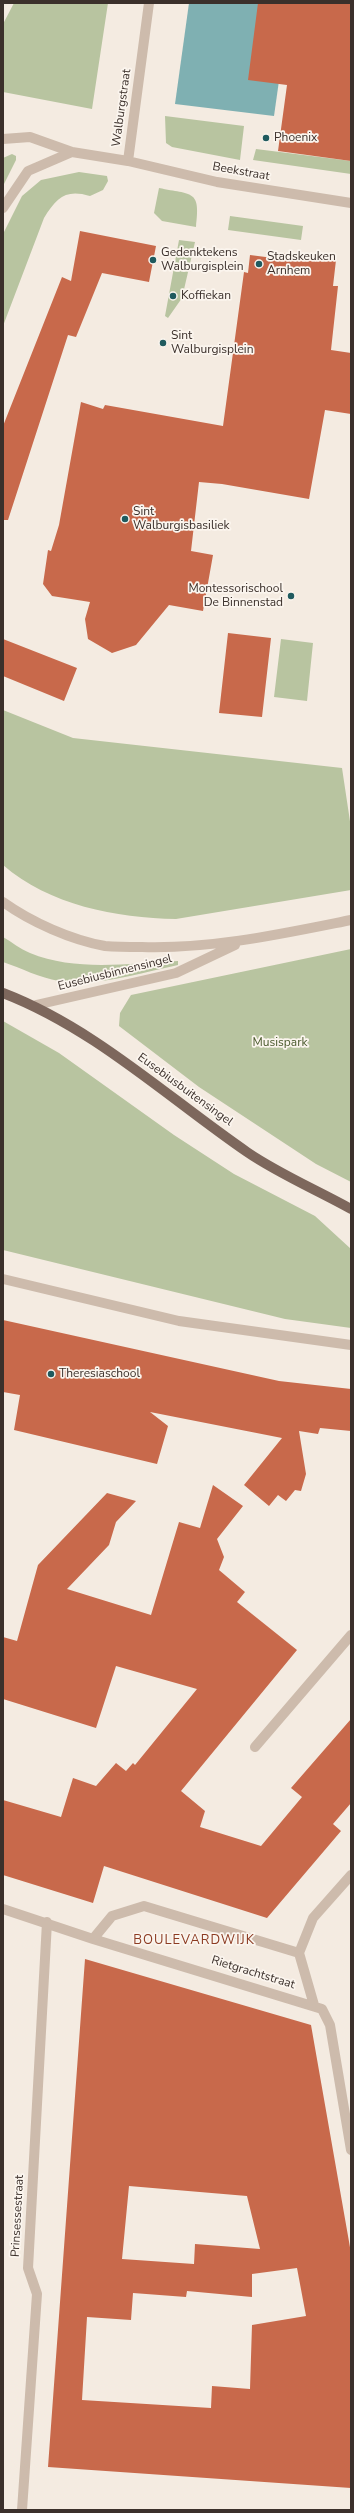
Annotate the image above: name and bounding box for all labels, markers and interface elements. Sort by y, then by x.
street label: Walburgstraat [109,68,135,148]
place label: Phoenix [274,131,317,145]
marker: Phoenix [261,133,271,143]
street label: Beekstraat [211,160,271,184]
place label: Gedenktekens Walburgisplein [161,246,243,274]
place label: Stadskeuken Arnhem [267,250,336,278]
marker: Gedenktekens Walburgisplein [148,255,158,265]
marker: Stadskeuken Arnhem [254,259,264,269]
place label: Koffiekan [181,289,231,303]
marker: Koffiekan [168,291,178,301]
place label: Sint Walburgisplein [171,329,253,357]
marker: Sint Walburgisplein [158,338,168,348]
place label: Sint Walburgisbasiliek [133,505,230,533]
marker: Sint Walburgisbasiliek [120,514,130,524]
place label: Montessorischool De Binnenstad [188,582,283,610]
marker: Montessorischool De Binnenstad [286,591,296,601]
street label: Eusebiusbinnensingel [56,952,174,994]
park label: Musispark [253,1036,307,1050]
street label: Eusebiusbuitensingel [135,1051,235,1129]
place label: Theresiaschool [59,1367,140,1381]
marker: Theresiaschool [46,1369,56,1379]
district label: BOULEVARDWIJK [133,1933,255,1949]
street label: Rietgrachtstraat [209,1953,297,1993]
street label: Prinsessestraat [9,2174,27,2258]

